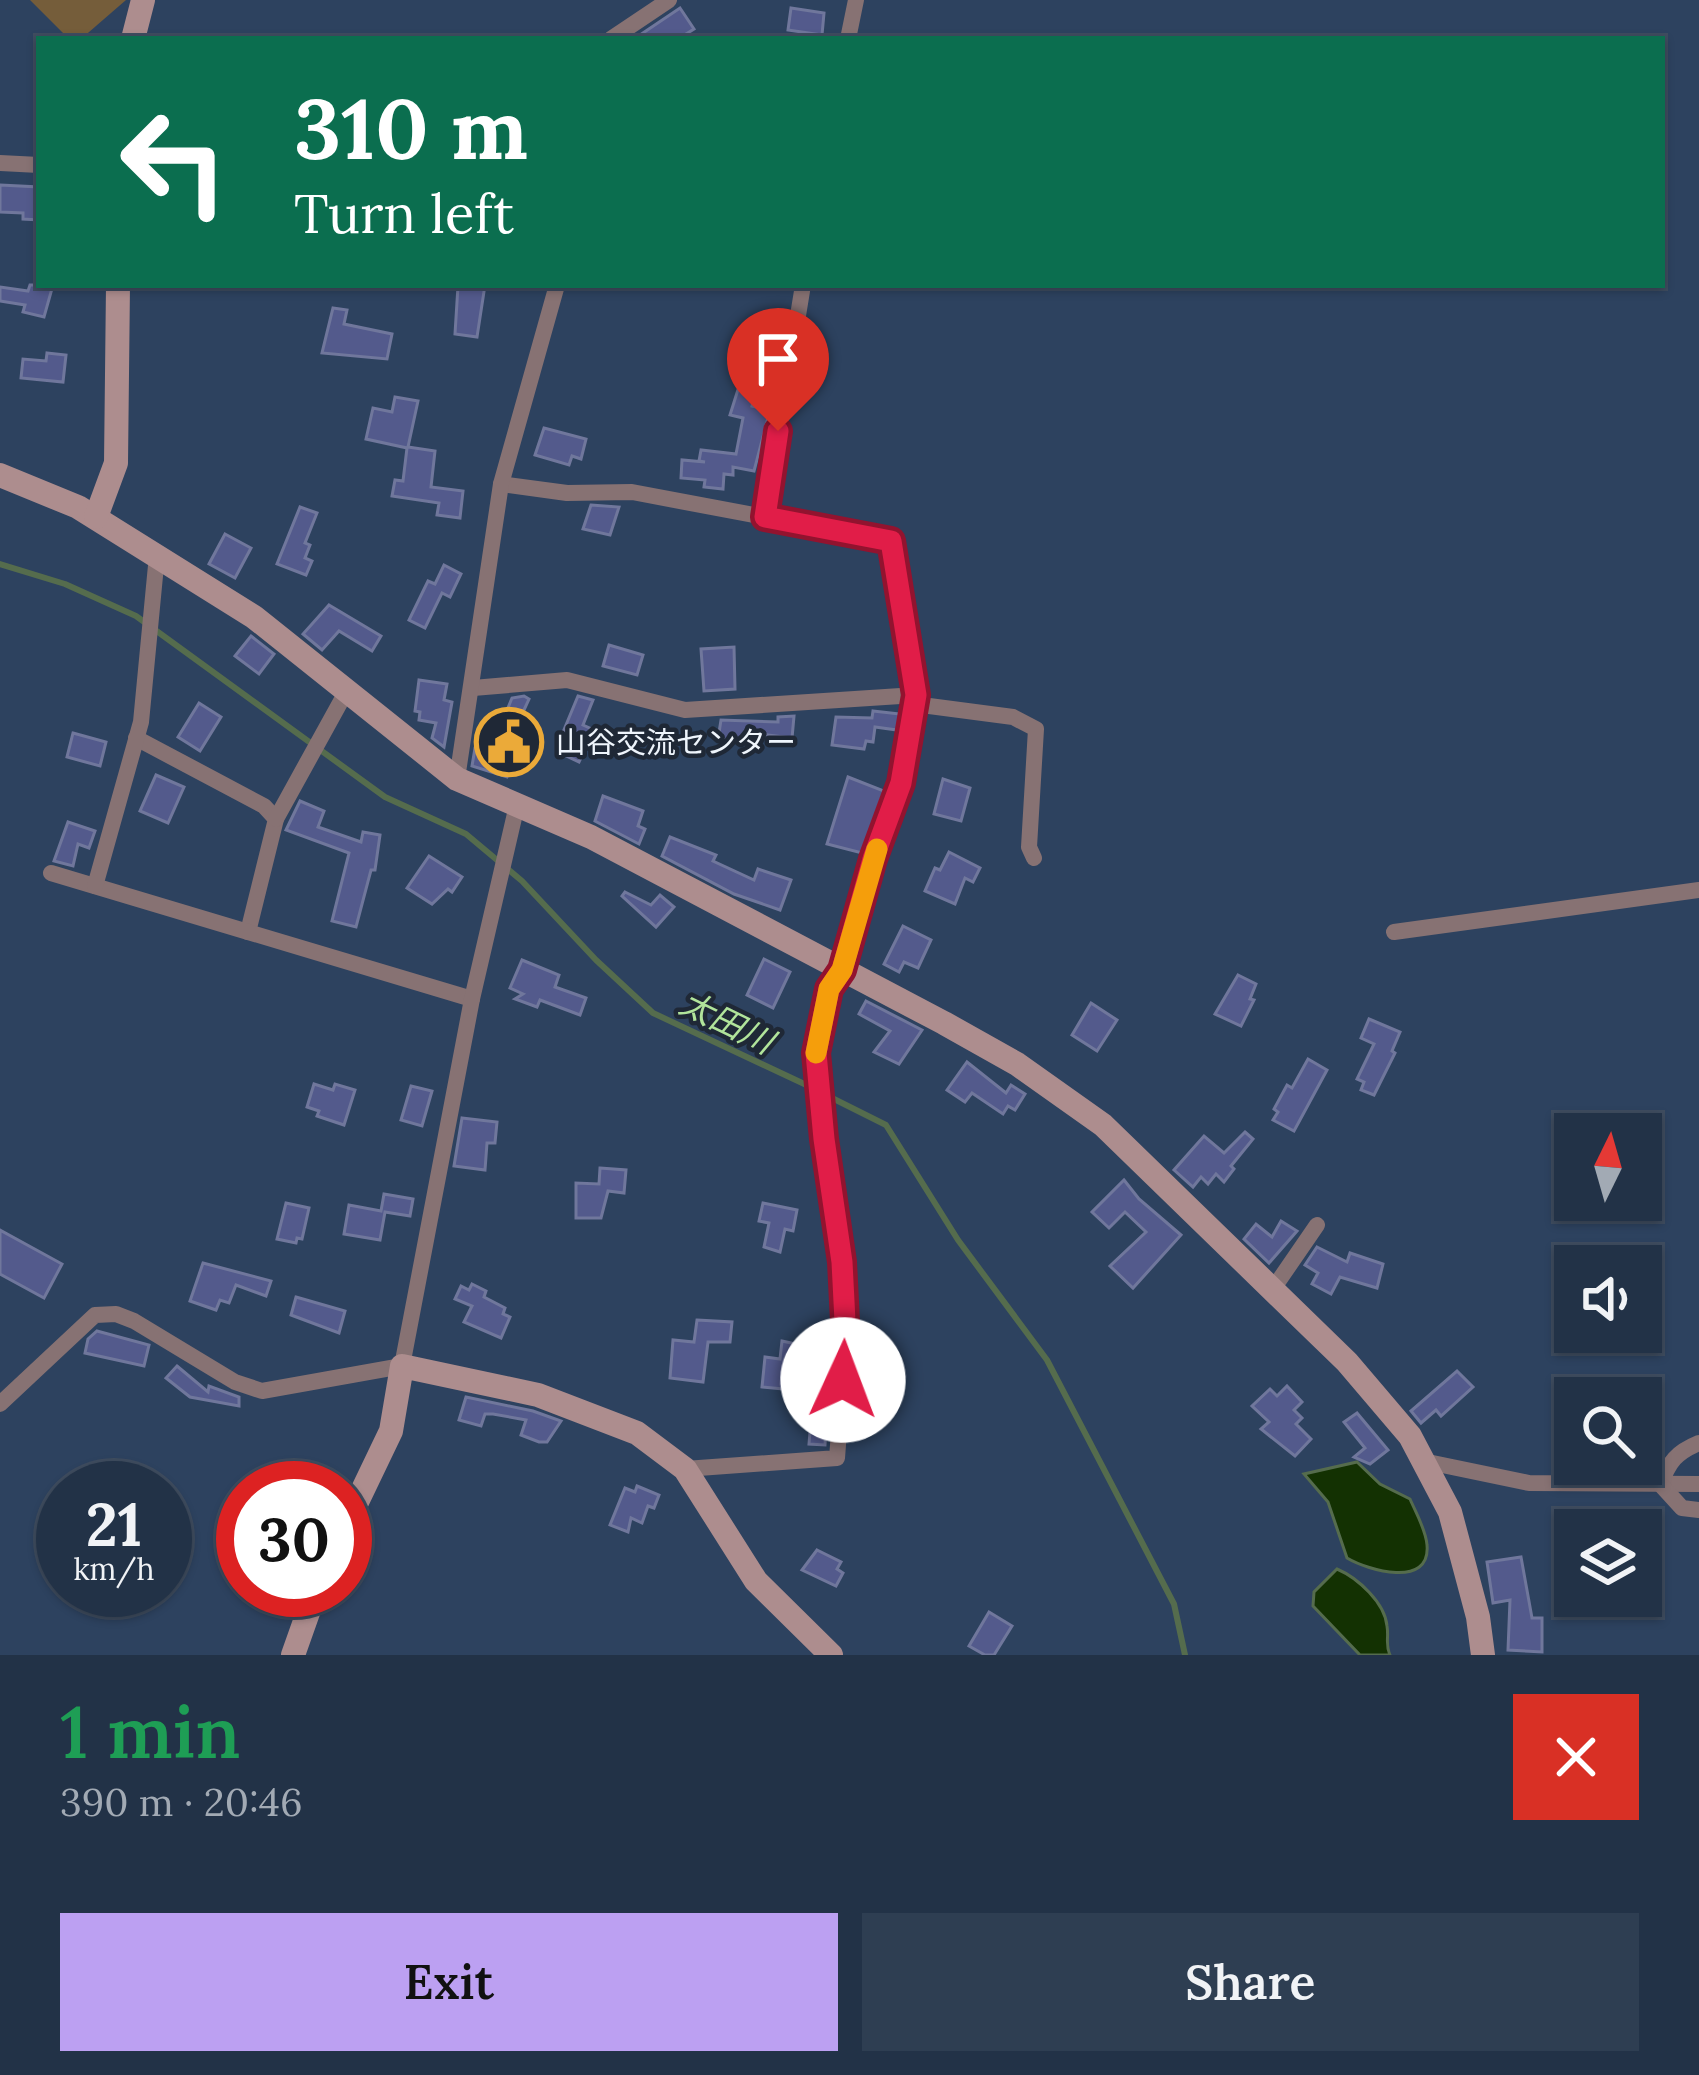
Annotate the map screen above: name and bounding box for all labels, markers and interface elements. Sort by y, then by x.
text: 310 m [294,74,528,182]
icon: left [96,84,252,240]
text: Turn left [294,179,514,248]
pin [727,308,829,431]
icon: arrive [745,326,811,392]
public building icon: 山谷交流センター [474,707,544,777]
place label: 山谷交流センター [556,723,796,761]
water label: 太田川 [673,981,783,1064]
north arrow [1554,1113,1662,1221]
map controls [1554,1113,1662,1617]
button: sound [1554,1245,1662,1353]
position arrow [780,1317,906,1443]
button: search [1554,1377,1662,1485]
speed limit sign: 30 [216,1461,372,1617]
text: 21 [86,1486,142,1562]
button: layers [1554,1509,1662,1617]
text: km/h [73,1550,155,1588]
text: 1 min [60,1686,240,1778]
button: close [1513,1694,1639,1820]
text: 390 m · 20:46 [60,1777,302,1827]
button: Exit [60,1913,838,2051]
button: Share [862,1913,1639,2051]

